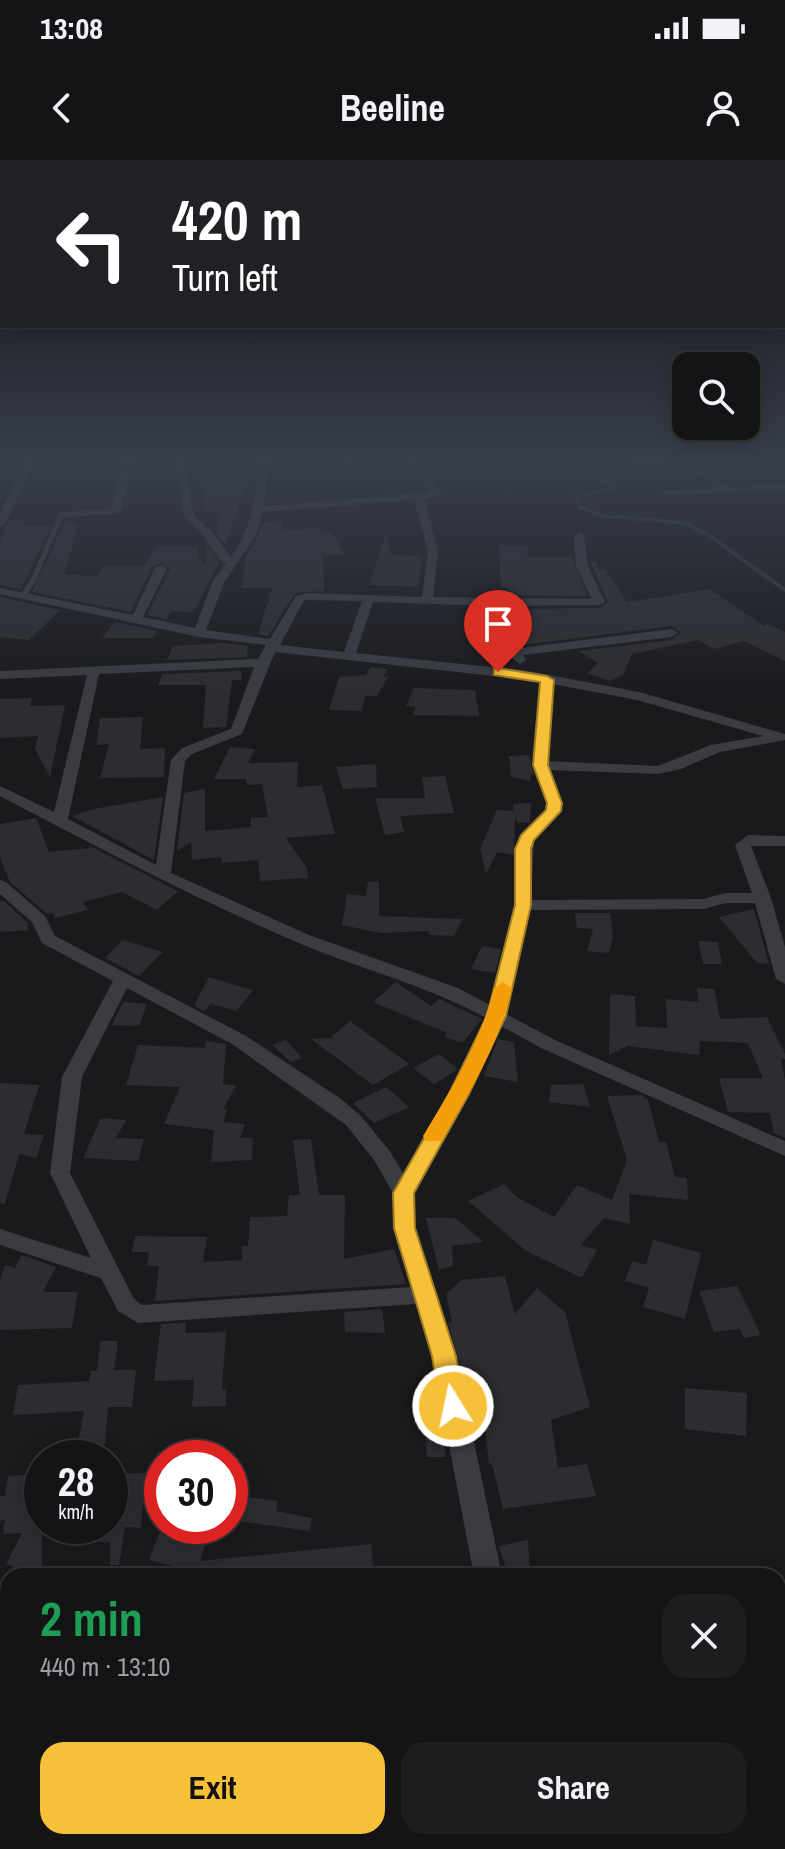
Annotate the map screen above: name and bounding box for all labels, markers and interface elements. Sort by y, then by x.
text: 13:08 [40,8,103,48]
text: Beeline [340,84,445,132]
icon: back [40,86,84,130]
icon: person [701,86,745,130]
text: 420 m [172,182,302,257]
icon: left [40,192,144,296]
text: Turn left [172,254,278,302]
map controls [672,352,760,440]
button: search [672,352,760,440]
pin [464,590,532,672]
icon: arrive [476,602,520,646]
position arrow [411,1364,495,1448]
speed limit sign: 30 [144,1440,248,1544]
text: 28 [58,1455,94,1508]
text: km/h [58,1498,94,1525]
text: 2 min [40,1586,143,1651]
button: close [662,1594,746,1678]
text: 440 m · 13:10 [40,1649,170,1684]
button: Exit [40,1742,385,1834]
button: Share [401,1742,746,1834]

